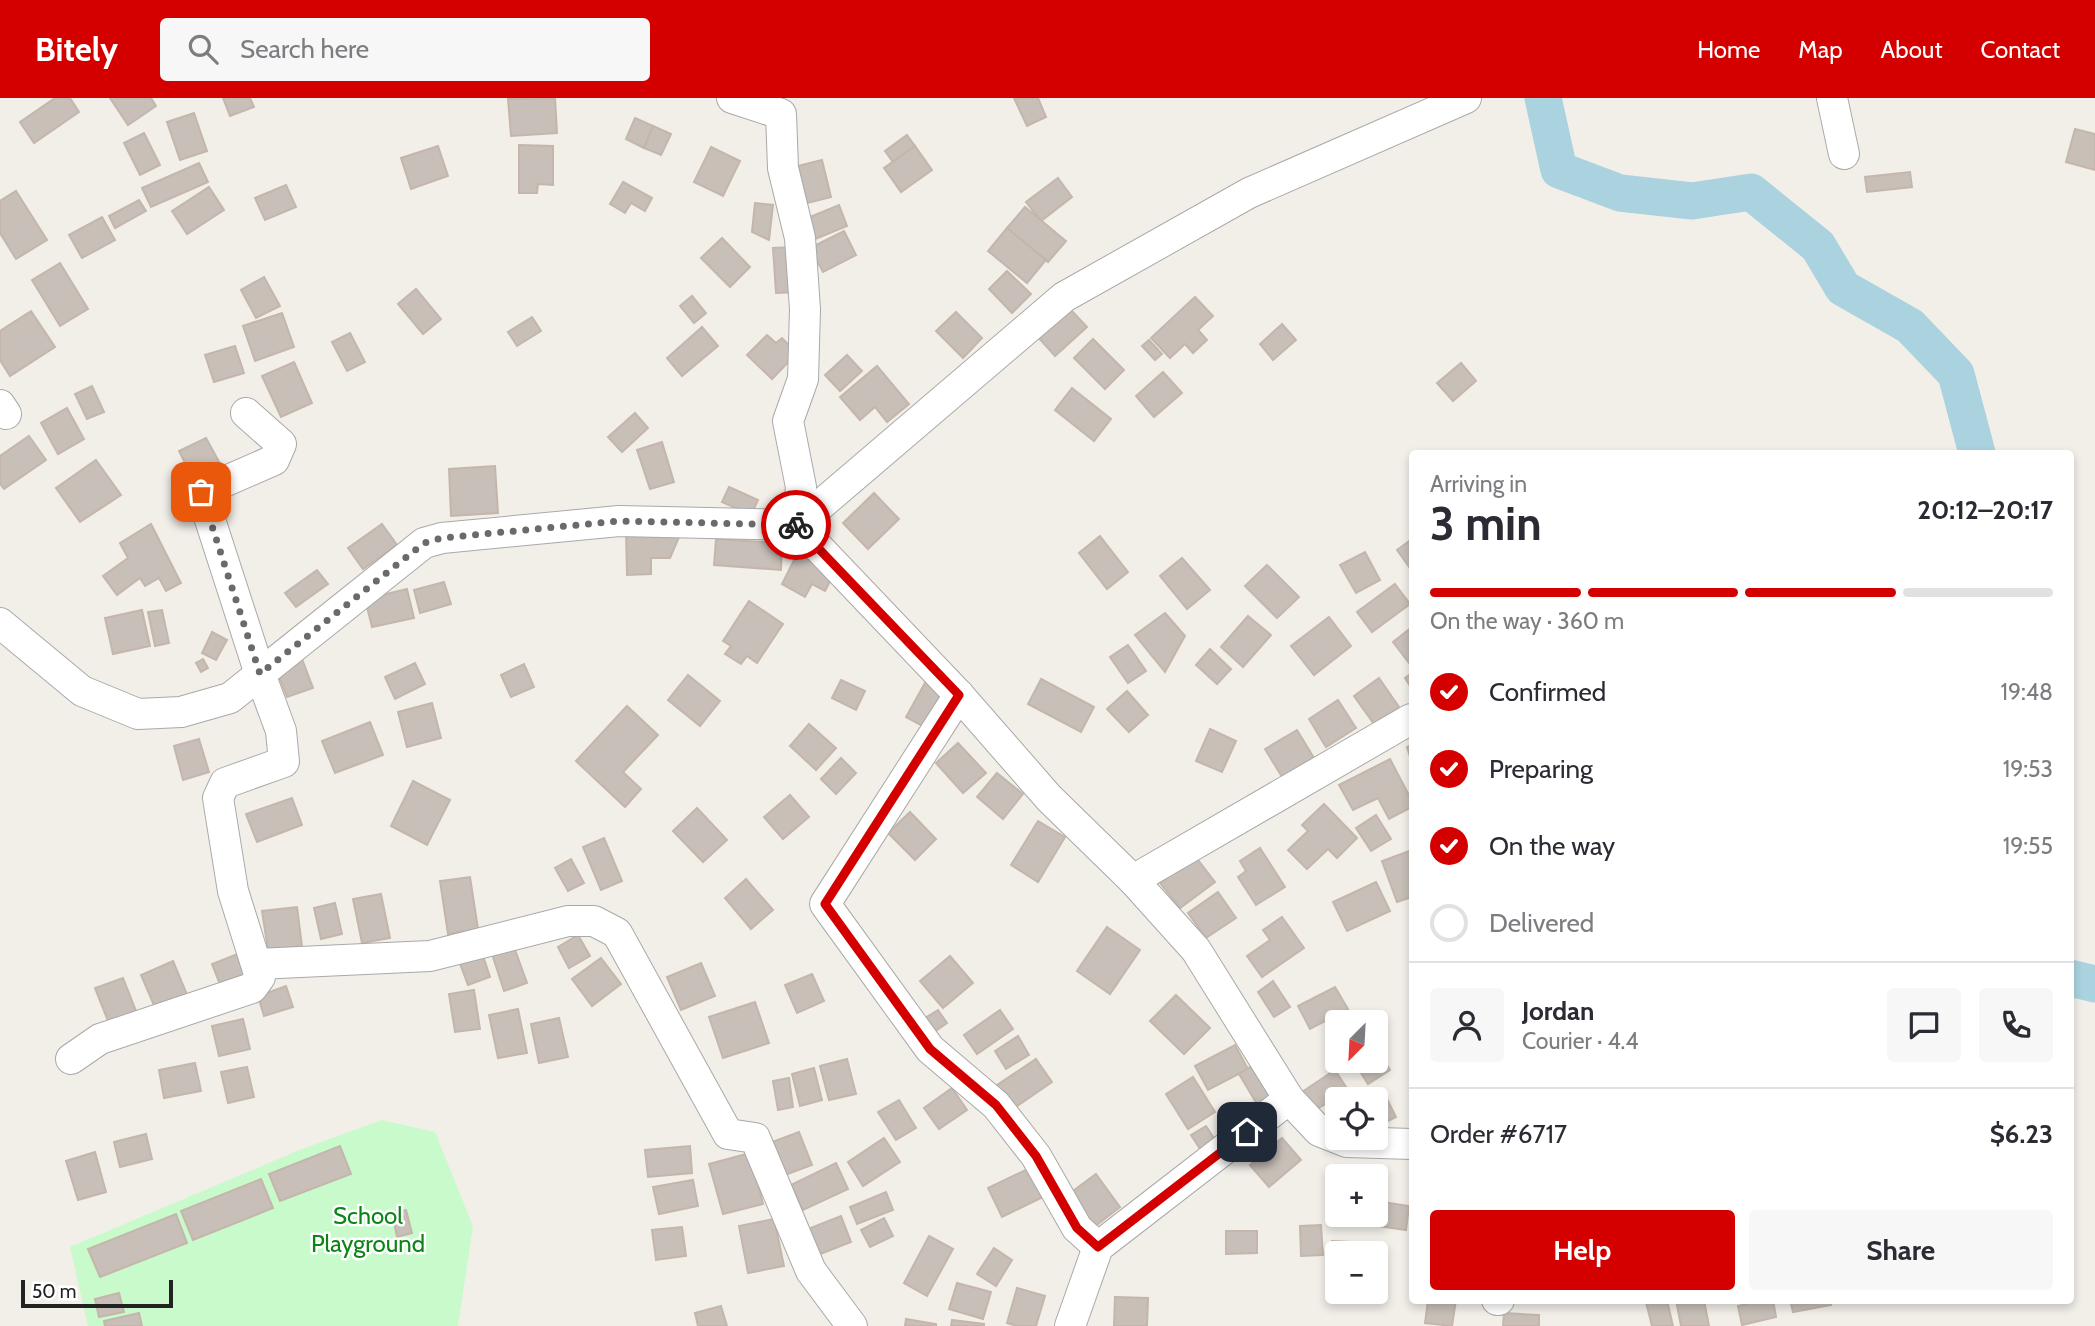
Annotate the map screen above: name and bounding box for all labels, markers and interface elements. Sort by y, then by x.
search box [160,18,650,81]
text: Bitely [35,29,118,69]
icon: search [184,30,222,68]
text: Search here [240,33,369,65]
text: Home [1697,35,1760,64]
text: Map [1798,35,1843,64]
text: About [1881,35,1943,64]
text: Contact [1981,35,2060,64]
pin [171,462,231,522]
text: Arriving in [1430,470,1527,498]
icon: bag [182,473,220,511]
courier [761,490,831,560]
text: 20:12–20:17 [1917,494,2053,526]
text: 3 min [1430,496,1542,552]
icon: bike [777,506,815,544]
text: On the way · 360 m [1430,607,1624,635]
icon: check [1430,673,1468,711]
text: Confirmed [1489,676,1606,708]
text: 19:48 [2000,678,2053,706]
icon: check [1430,750,1468,788]
text: Preparing [1489,753,1593,785]
text: 19:53 [2003,755,2053,783]
icon: check [1430,827,1468,865]
text: On the way [1489,830,1615,862]
text: 19:55 [2003,832,2053,860]
text: Delivered [1489,907,1594,939]
button: person [1430,988,1504,1062]
button: chat [1887,988,1961,1062]
button: phone [1979,988,2053,1062]
text: Jordan [1522,995,1594,1027]
north arrow [1325,1010,1388,1073]
map controls [1325,1010,1388,1304]
text: Courier · 4.4 [1522,1027,1639,1055]
button: locate [1325,1087,1388,1150]
pin [1217,1102,1277,1162]
icon: home [1228,1113,1266,1151]
text: Order #6717 [1430,1118,1567,1150]
text: $6.23 [1990,1118,2053,1150]
button: + [1325,1164,1388,1227]
park label: School Playground [311,1201,425,1258]
button: Help [1430,1210,1735,1290]
button: Share [1749,1210,2053,1290]
button: − [1325,1241,1388,1304]
scale bar [21,1277,173,1309]
text: 50 m [32,1280,76,1303]

